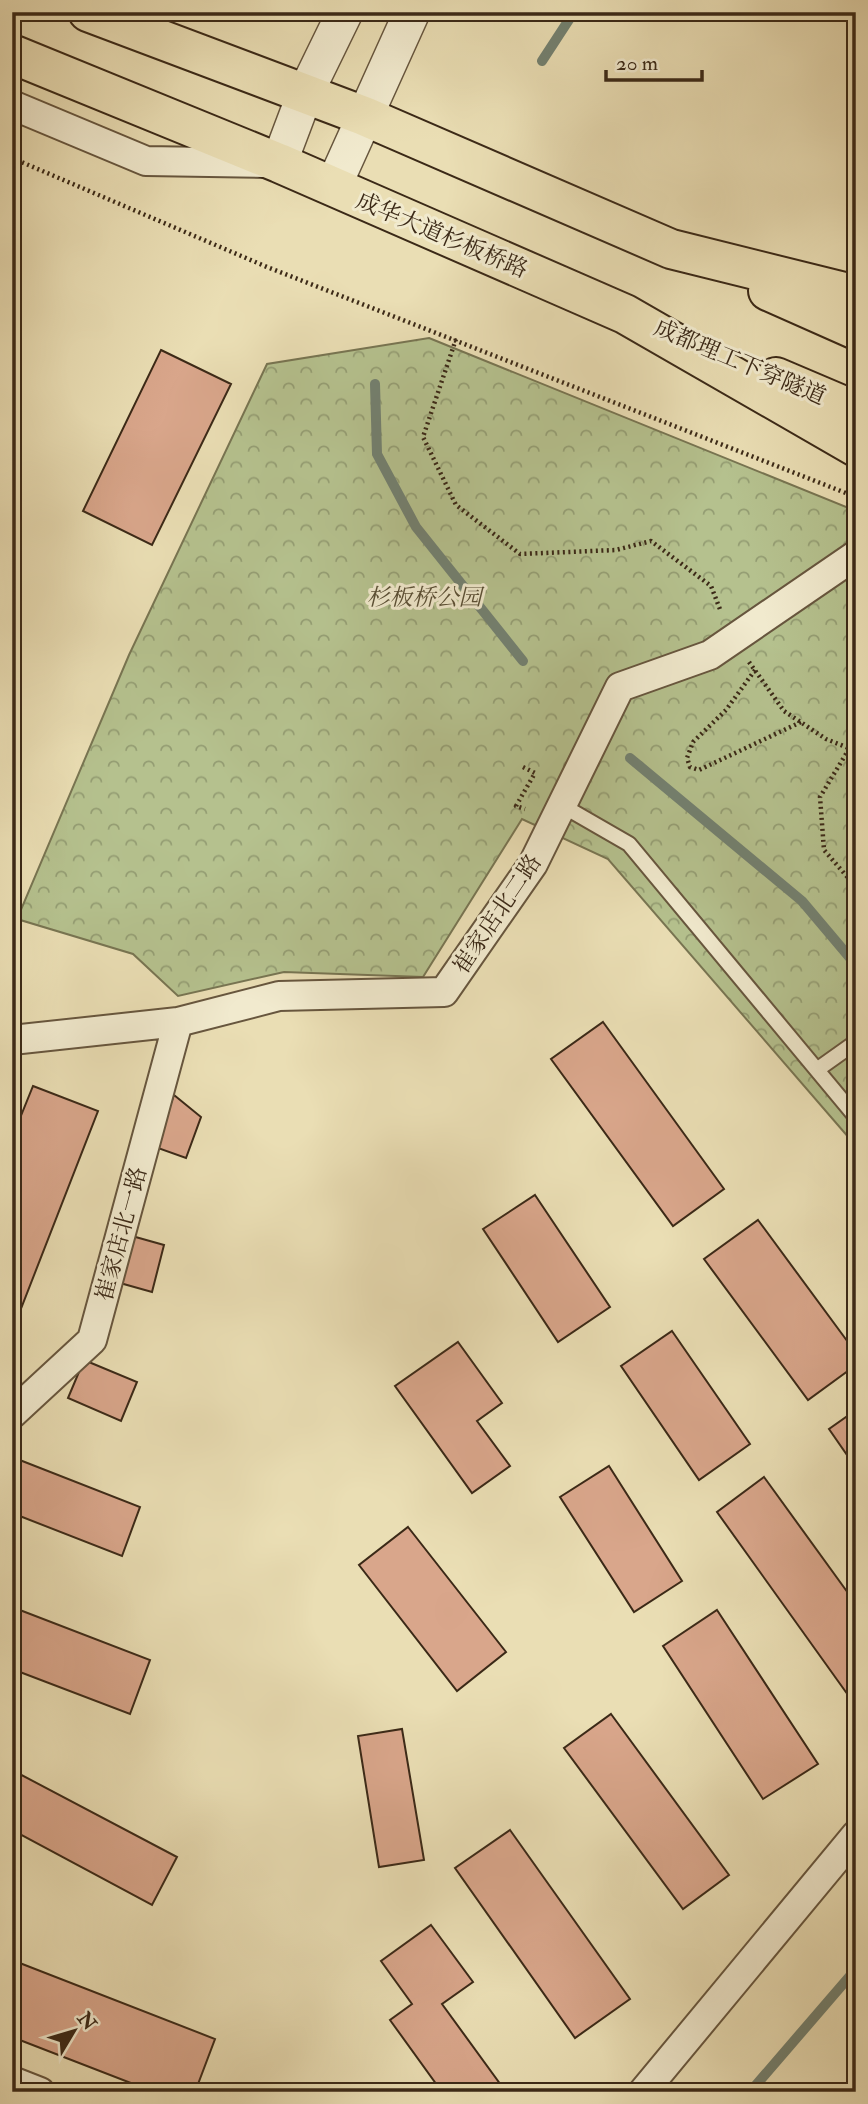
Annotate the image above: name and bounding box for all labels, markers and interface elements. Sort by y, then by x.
scale bar [606,38,702,82]
text: 20 m [616,50,658,77]
street label: 成华大道杉板桥路 [352,186,532,284]
street label: 成都理工下穿隧道 [650,313,830,411]
park label: 杉板桥公园 [367,583,486,612]
street label: 崔家店北二路 [446,849,548,979]
street label: 崔家店北一路 [89,1164,153,1304]
north arrow [38,1996,108,2066]
text: N [71,2006,102,2036]

